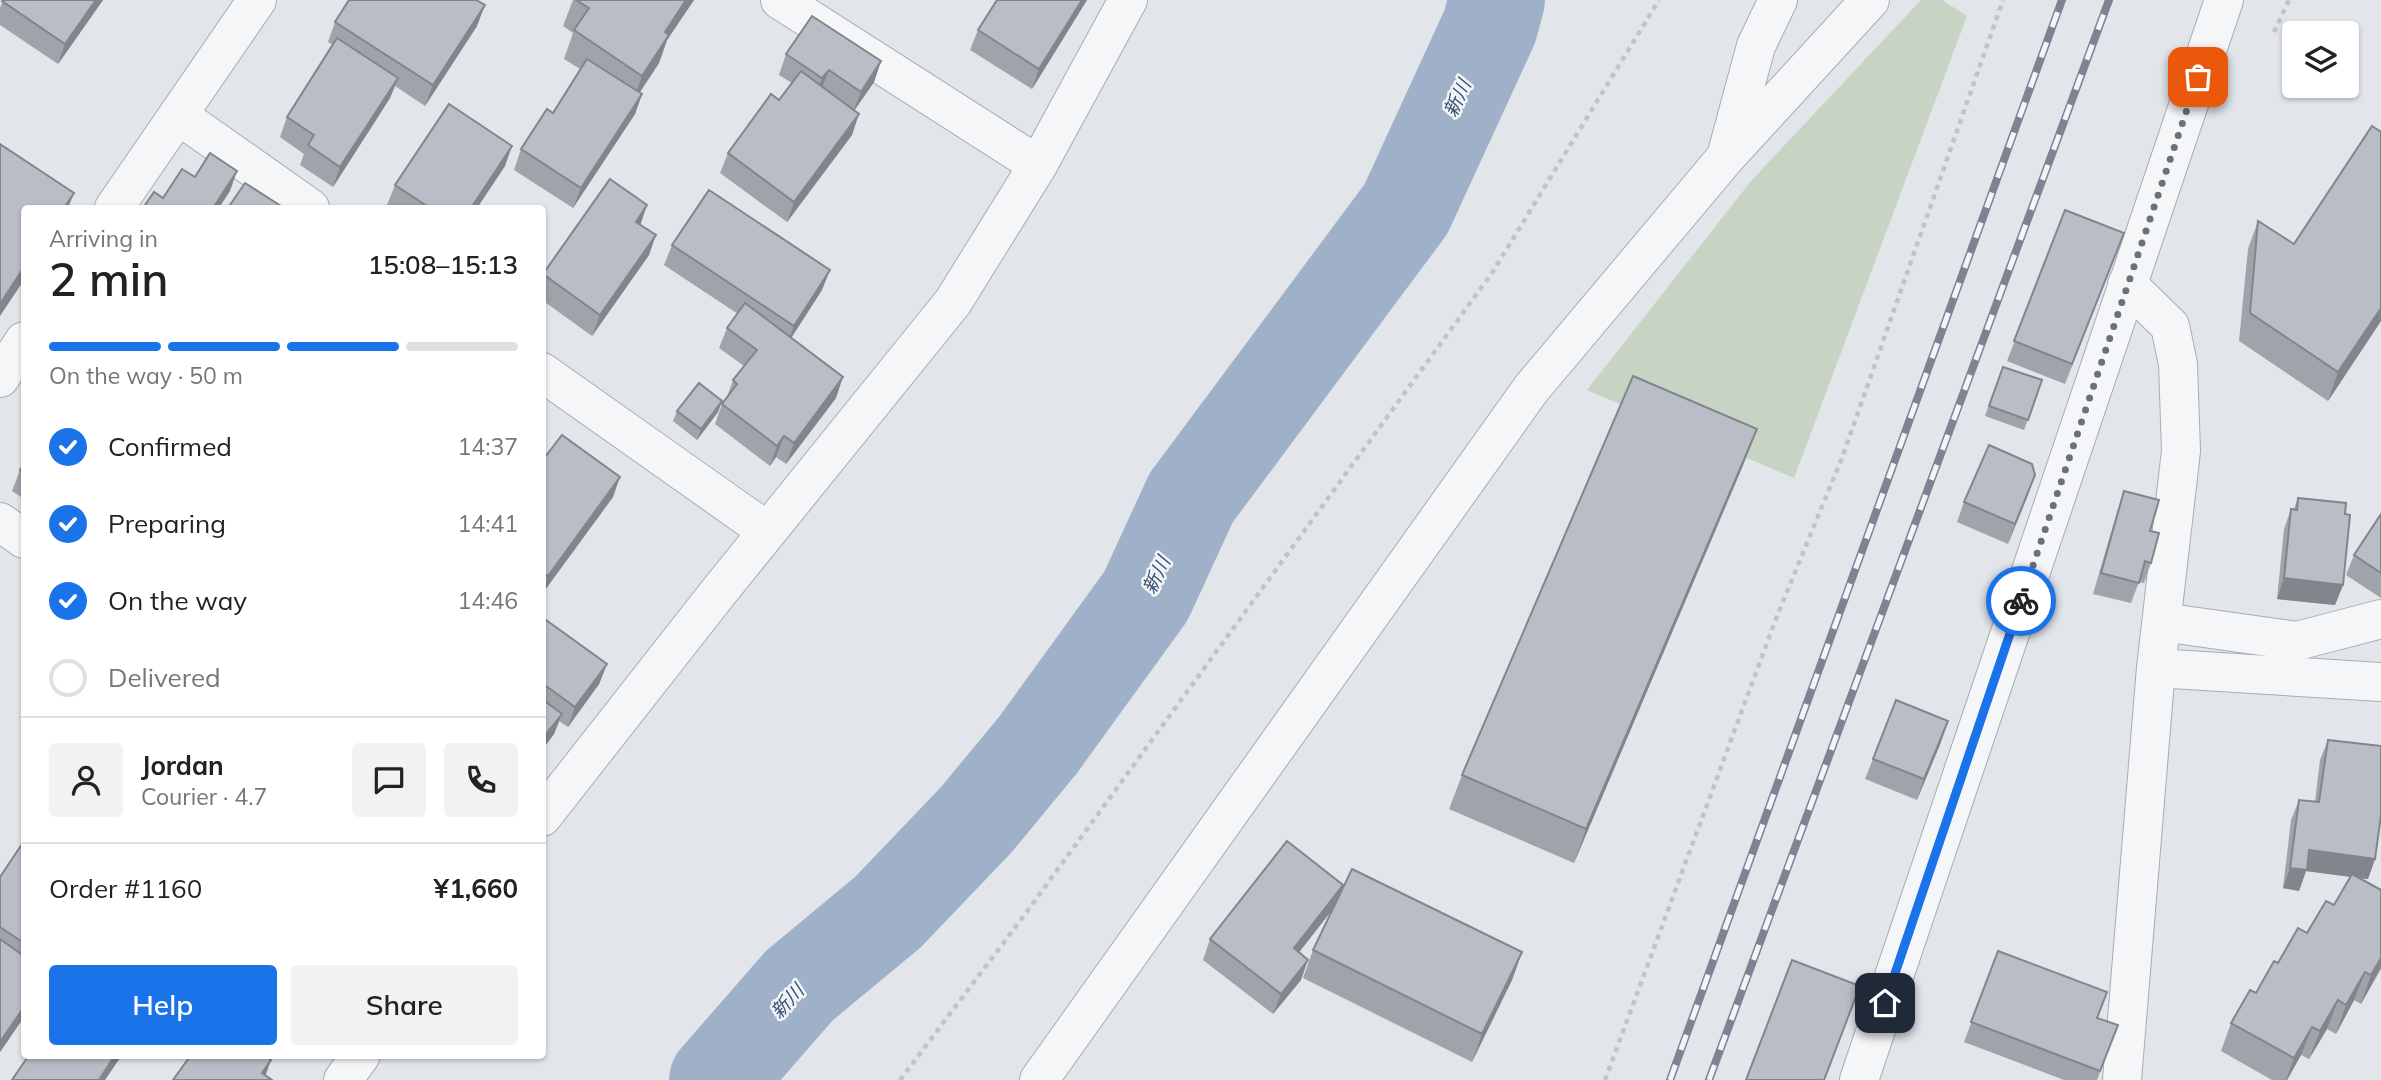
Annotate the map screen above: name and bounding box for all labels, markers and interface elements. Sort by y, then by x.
map controls [2282,21,2359,98]
button: layers [2282,21,2359,98]
pin [2168,47,2228,107]
icon: bag [2179,58,2217,96]
water label: 新川 [1438,74,1477,120]
text: Arriving in [49,224,158,253]
text: 15:08–15:13 [368,248,518,281]
text: 2 min [49,250,168,308]
text: On the way · 50 m [49,361,243,390]
icon: check [49,428,87,466]
text: Confirmed [108,430,232,463]
text: 14:37 [458,432,518,461]
icon: check [49,505,87,543]
text: Preparing [108,507,226,540]
text: 14:41 [458,509,518,538]
water label: 新川 [1137,551,1176,597]
courier [1986,566,2056,636]
icon: check [49,582,87,620]
icon: bike [2002,582,2040,620]
text: On the way [108,584,247,617]
text: 14:46 [458,586,518,615]
text: Delivered [108,661,221,694]
button: person [49,743,123,817]
button: chat [352,743,426,817]
button: phone [444,743,518,817]
text: Jordan [141,749,224,782]
text: Courier · 4.7 [141,782,267,811]
text: Order #1160 [49,872,202,905]
text: ¥1,660 [434,872,518,905]
button: Help [49,965,277,1045]
button: Share [291,965,518,1045]
pin [1855,973,1915,1033]
water label: 新川 [765,977,810,1023]
icon: home [1866,984,1904,1022]

